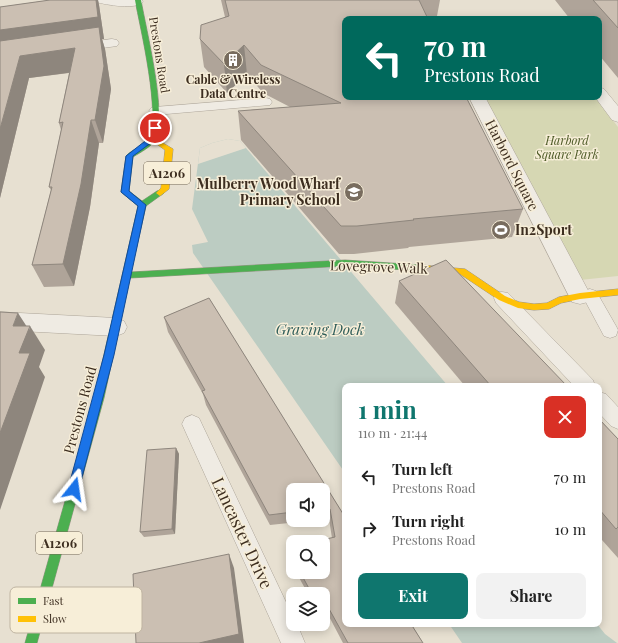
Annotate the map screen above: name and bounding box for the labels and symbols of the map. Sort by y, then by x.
street label: Prestons Road [146,15,174,94]
building icon: Cable & Wireless Data Centre [222,49,244,71]
place label: Cable & Wireless Data Centre [186,71,281,101]
pin [138,111,172,145]
street label: Harbord Square [481,116,544,214]
park label: Harbord Square Park [534,132,599,162]
road number: A1206 [144,162,190,184]
place label: Mulberry Wood Wharf Primary School [197,174,341,209]
school or university icon: Mulberry Wood Wharf Primary School [343,181,365,203]
sports icon: In2Sport [490,219,512,241]
place label: In2Sport [515,220,572,239]
street label: Lovegrove Walk [330,255,429,278]
water label: Graving Dock [276,319,365,339]
street label: Prestons Road [59,364,100,456]
position arrow [53,468,95,510]
street label: Lancaster Drive [207,473,278,592]
road number: A1206 [36,532,82,554]
legend [10,587,142,633]
text: Fast [43,593,63,608]
text: Slow [43,611,67,626]

